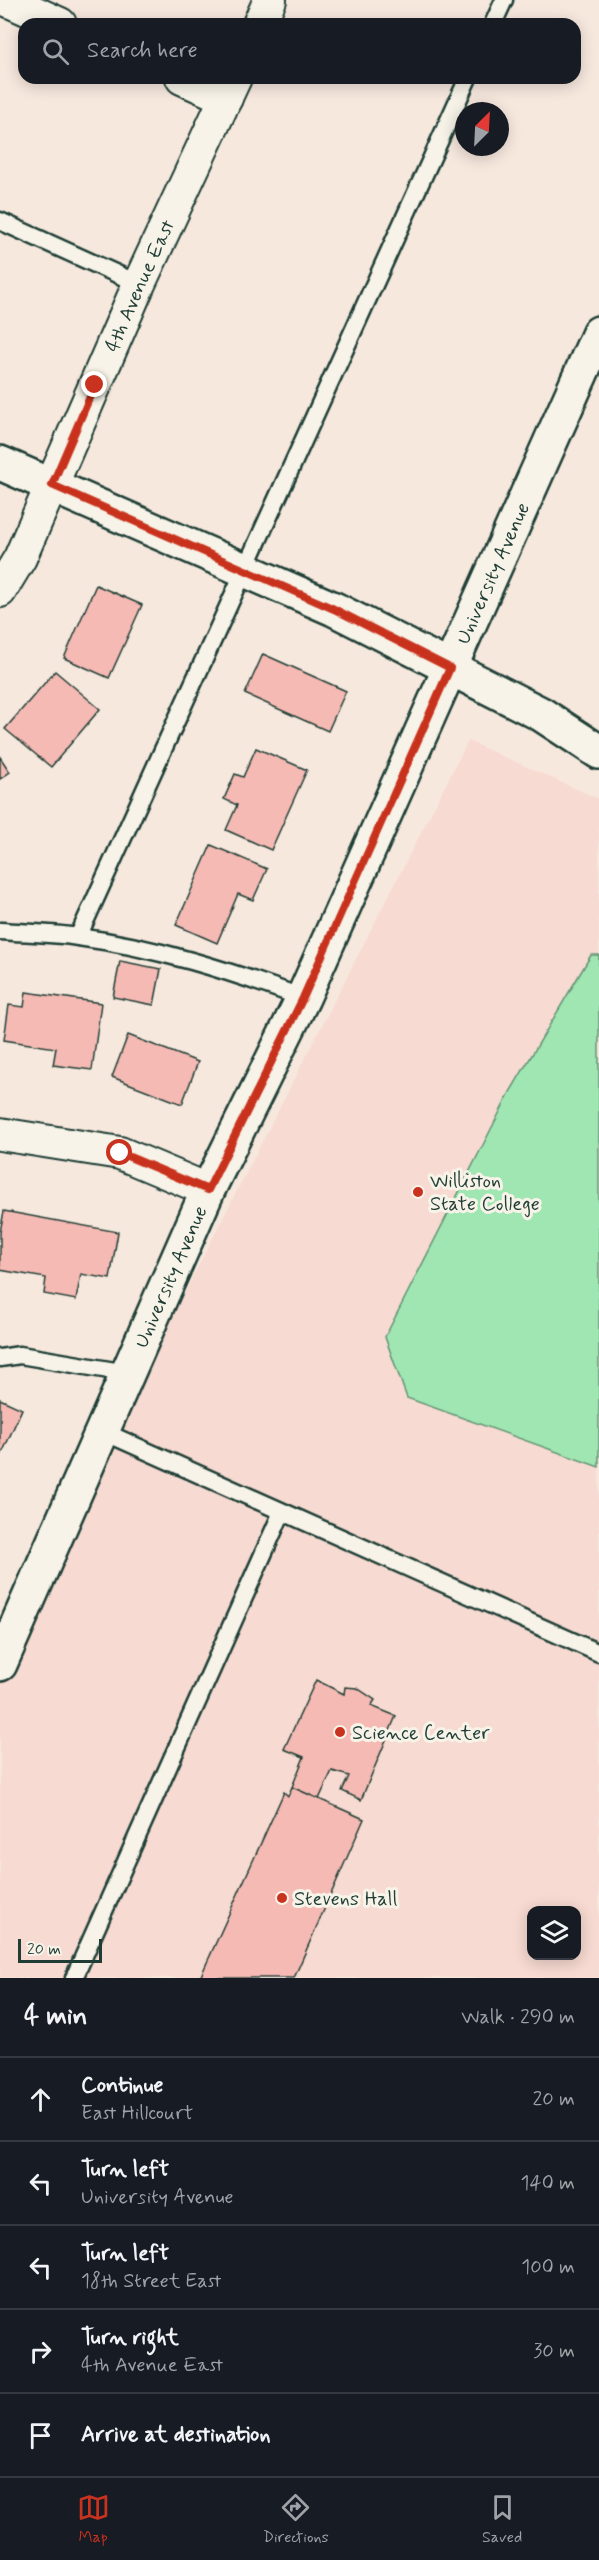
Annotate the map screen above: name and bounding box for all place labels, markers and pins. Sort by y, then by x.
place label: Williston State College [430,1168,540,1218]
marker: Williston State College [411,1185,425,1199]
place label: Science Center [352,1720,490,1747]
marker: Science Center [333,1725,347,1739]
place label: Stevens Hall [294,1886,398,1913]
marker: Stevens Hall [275,1891,289,1905]

